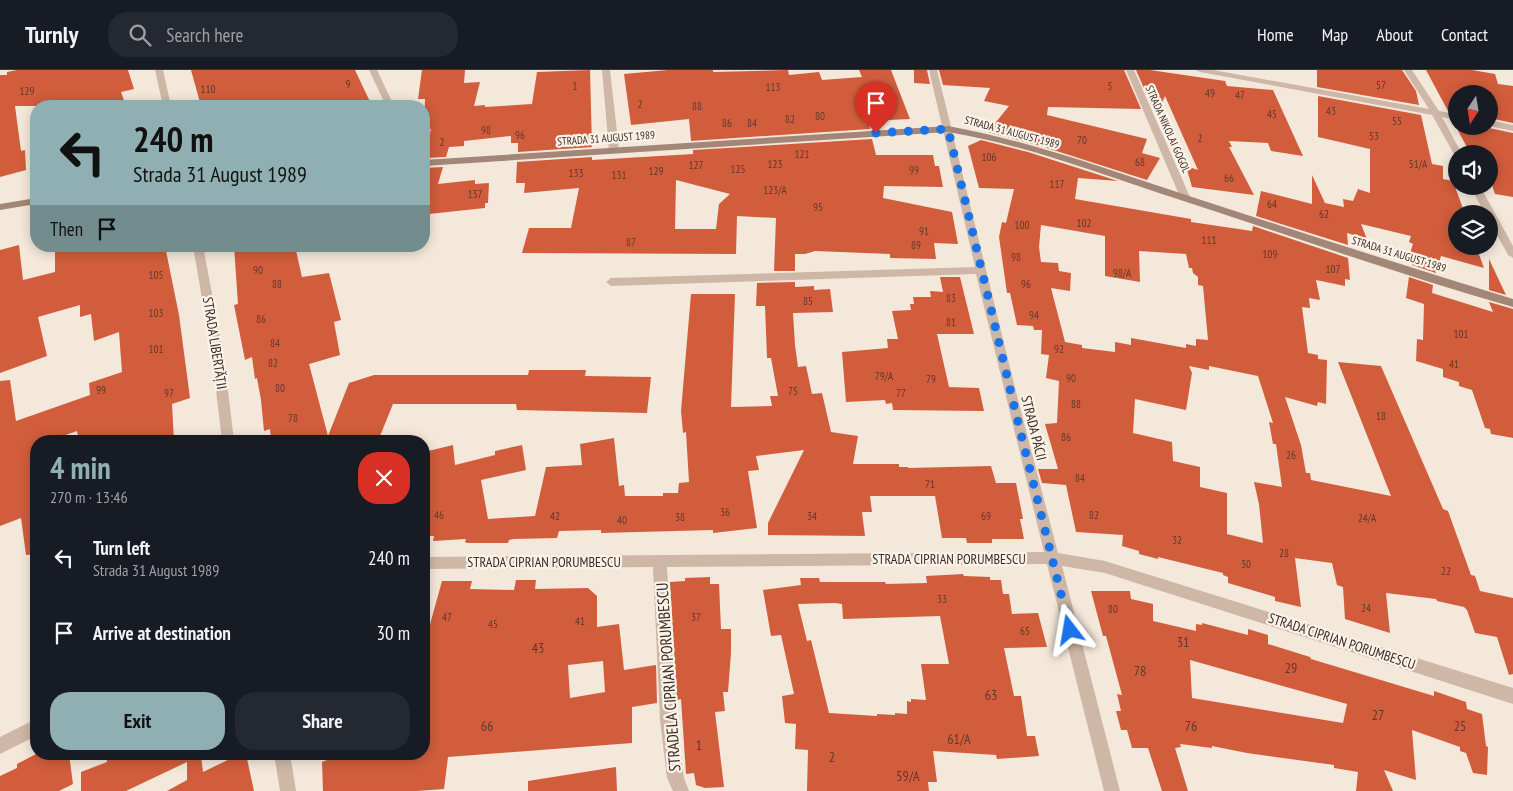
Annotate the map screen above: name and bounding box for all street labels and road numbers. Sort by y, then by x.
street label: STRADA NIKOLAI GOGOL [1142,83,1194,175]
street label: STRADA 31 AUGUST 1989 [963,113,1061,151]
street label: STRADA 31 AUGUST 1989 [557,128,655,148]
street label: STRADA 31 AUGUST 1989 [1350,233,1448,275]
street label: STRADA LIBERTĂȚII [199,296,231,390]
street label: STRADA PĂCII [1017,394,1051,462]
street label: STRADA CIPRIAN PORUMBESCU [872,550,1026,568]
street label: STRADA CIPRIAN PORUMBESCU [467,553,621,571]
street label: STRADELA CIPRIAN PORUMBESCU [651,582,685,772]
street label: STRADA CIPRIAN PORUMBESCU [1266,609,1418,673]

